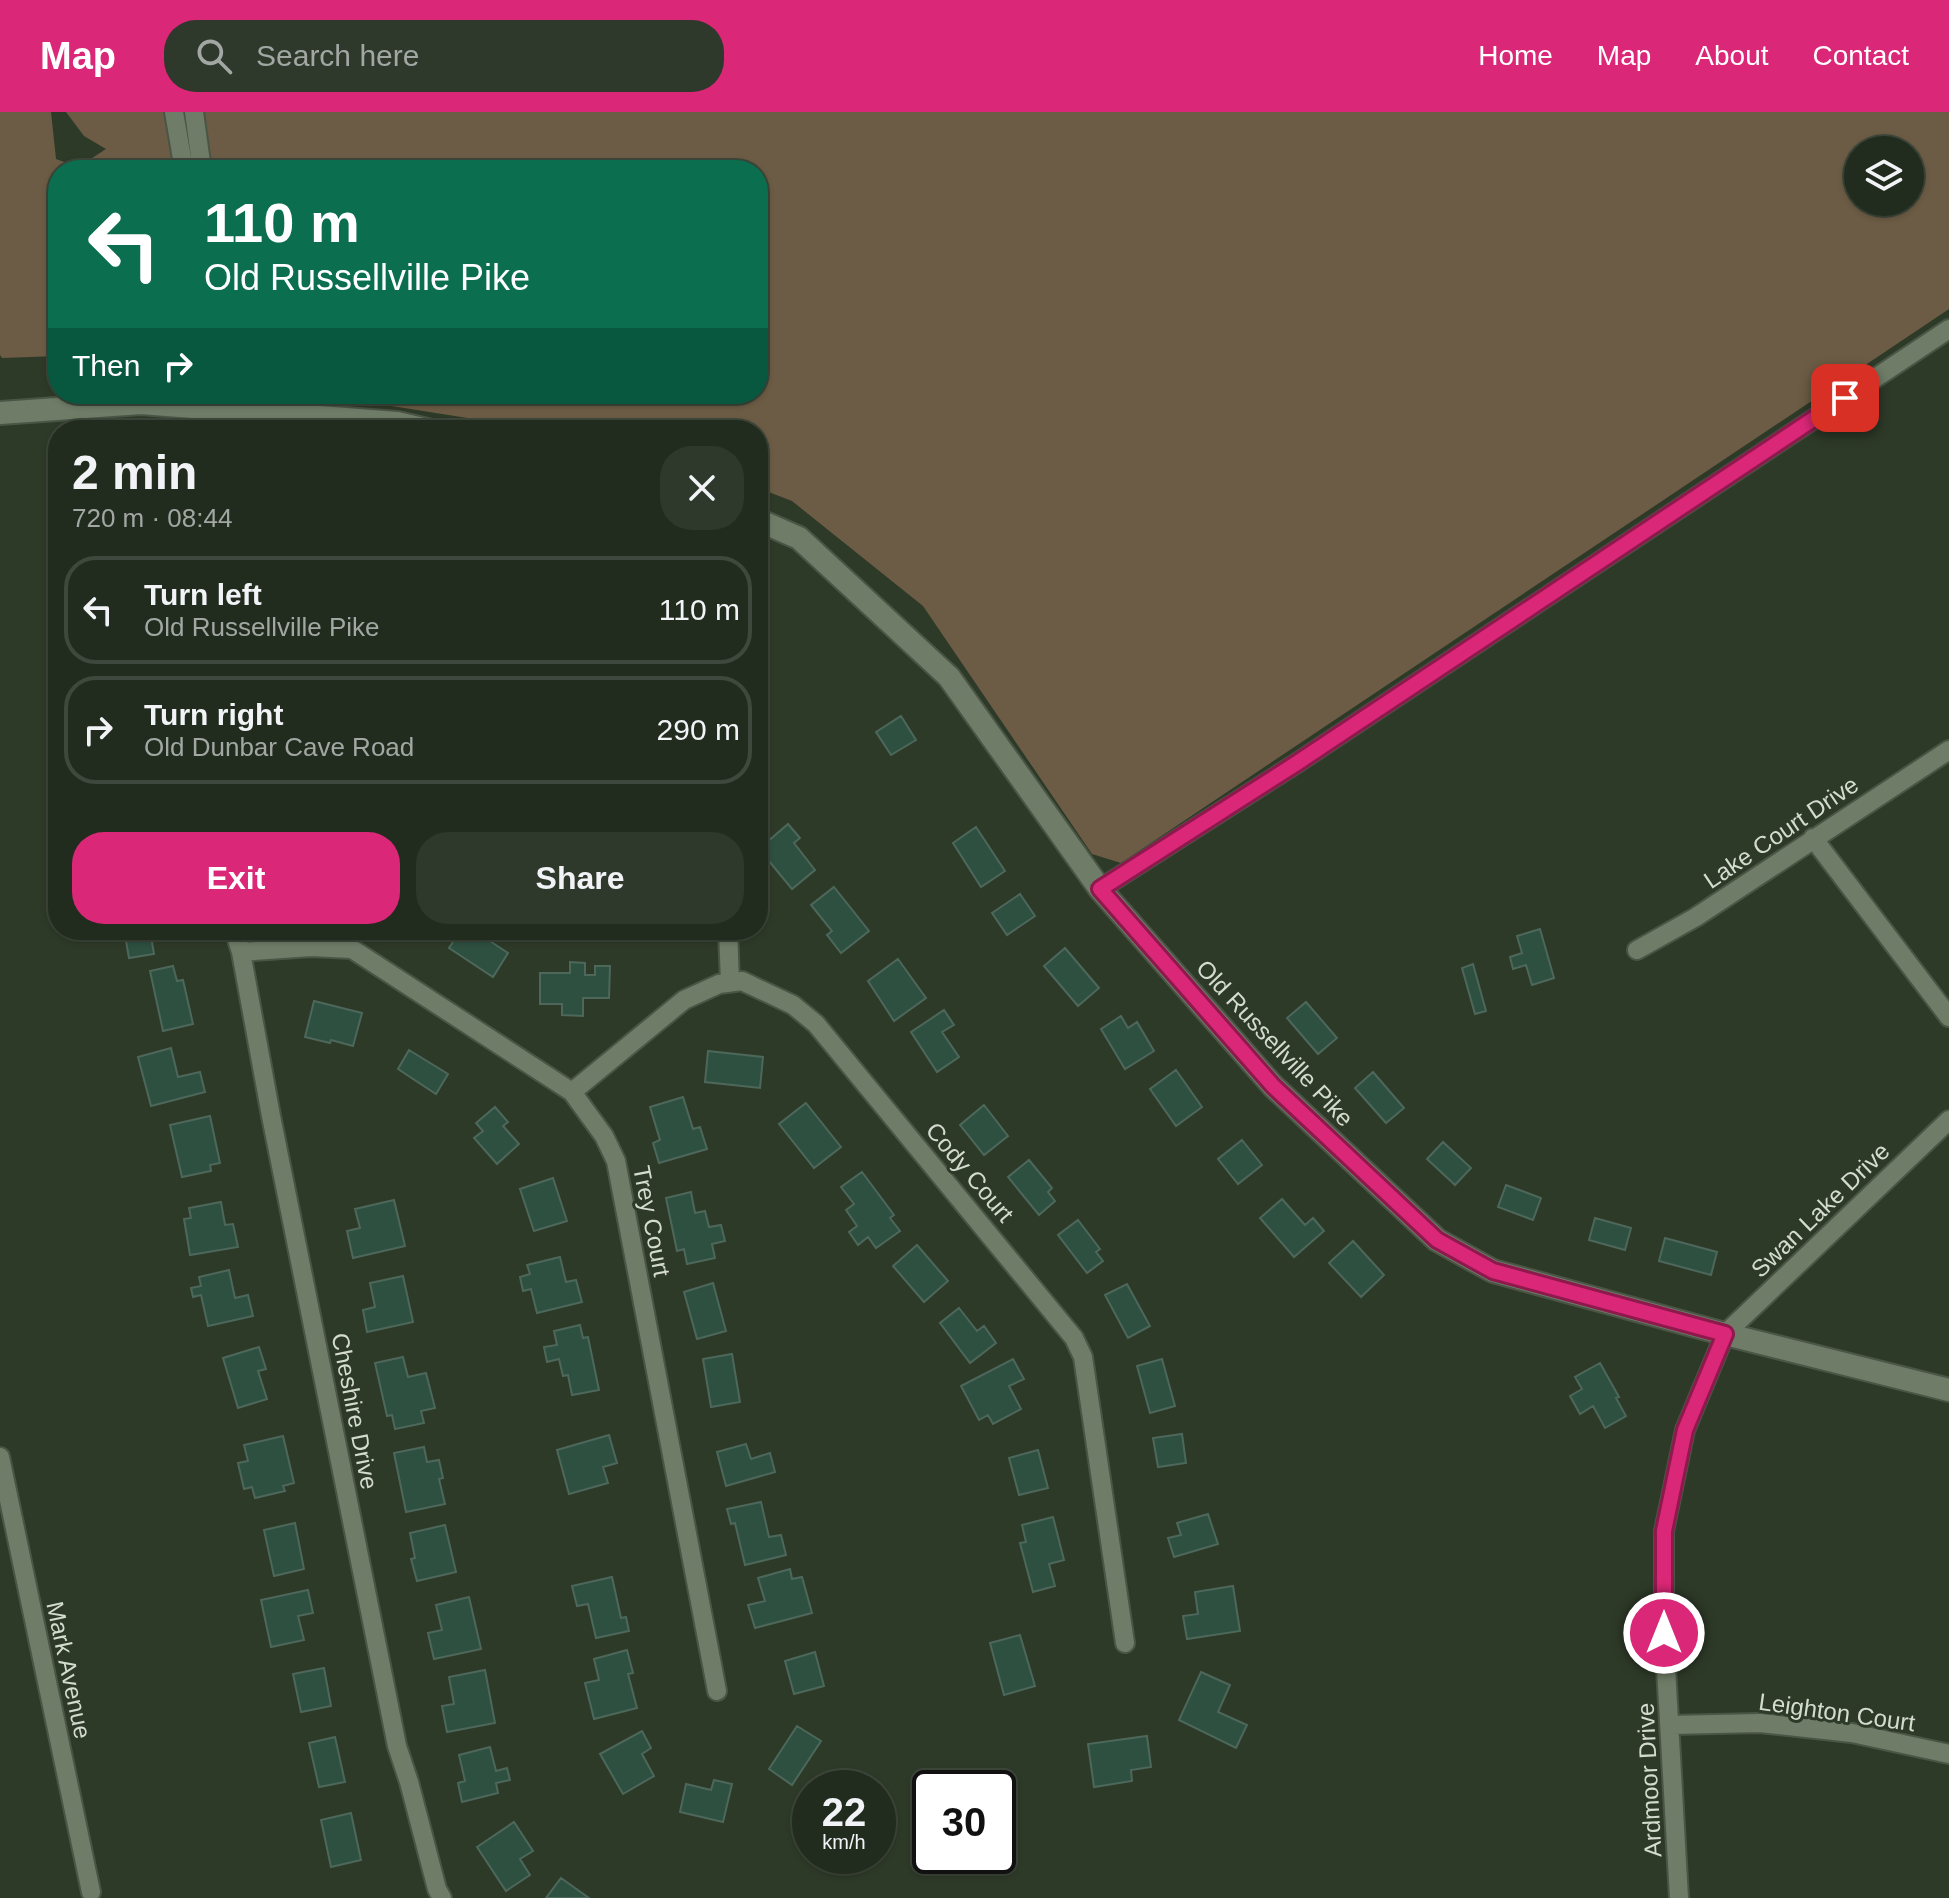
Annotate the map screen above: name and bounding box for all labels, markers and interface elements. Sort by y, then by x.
search box [164,20,724,92]
icon: search [192,34,236,78]
text: Map [40,35,116,77]
text: Search here [256,39,419,72]
text: Home [1478,40,1553,71]
text: Map [1597,40,1651,71]
text: About [1695,40,1769,71]
text: Contact [1813,40,1909,71]
map controls [1844,136,1924,216]
button: layers [1844,136,1924,216]
text: 110 m [204,191,360,254]
icon: left [72,192,176,296]
text: Old Russellville Pike [204,257,530,298]
icon: right [156,344,200,388]
text: Then [72,349,140,382]
pin [1811,364,1879,432]
icon: arrive [1823,376,1867,420]
text: 2 min [72,446,197,499]
button: close [660,446,744,530]
text: 720 m · 08:44 [72,503,232,533]
text: Turn left [144,578,262,611]
icon: left [76,588,120,632]
text: 110 m [659,593,740,626]
text: Old Russellville Pike [144,612,380,642]
text: Turn right [144,698,283,731]
icon: right [76,708,120,752]
text: 290 m [657,713,740,746]
text: Old Dunbar Cave Road [144,732,414,762]
street label: Lake Court Drive [1699,770,1863,894]
button: Exit [72,832,400,924]
button: Share [416,832,744,924]
street label: Old Russellville Pike [1191,954,1359,1132]
street label: Cody Court [921,1117,1020,1227]
street label: Swan Lake Drive [1745,1137,1895,1283]
street label: Trey Court [628,1163,676,1279]
street label: Cheshire Drive [327,1331,383,1491]
position arrow [1622,1591,1706,1675]
street label: Mark Avenue [41,1599,97,1741]
street label: Leighton Court [1757,1688,1917,1736]
street label: Ardmoor Drive [1631,1702,1667,1858]
speed limit sign: 30 [912,1770,1016,1874]
text: 22 [822,1790,866,1834]
text: km/h [822,1831,866,1853]

